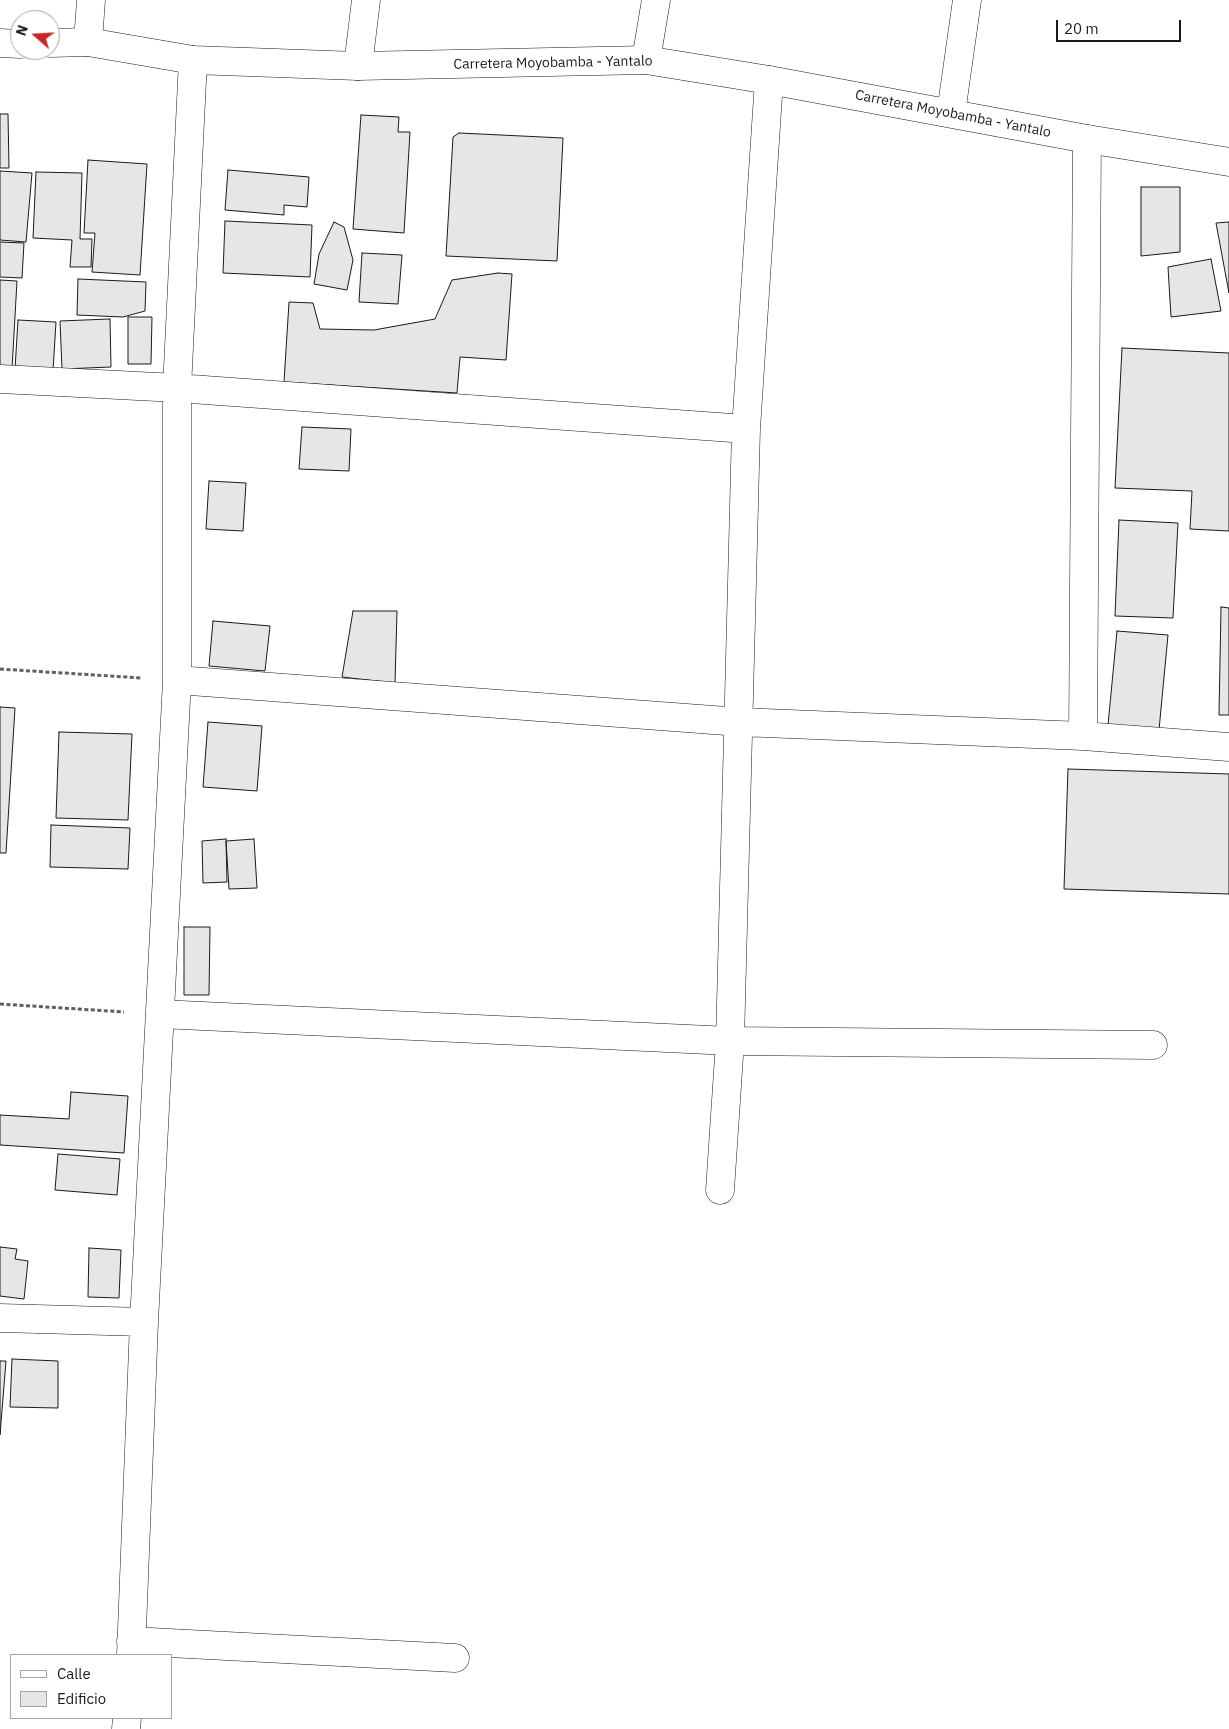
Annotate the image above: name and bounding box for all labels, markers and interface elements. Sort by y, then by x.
north arrow [10,10,60,60]
scale bar [1059,10,1184,42]
text: 20 m [1064,19,1099,38]
text: N [12,23,32,38]
street label: Carretera Moyobamba - Yantalo [453,53,653,73]
street label: Carretera Moyobamba - Yantalo [854,87,1052,141]
legend [10,1654,172,1719]
text: Calle [57,1664,91,1683]
text: Edificio [57,1689,106,1708]

